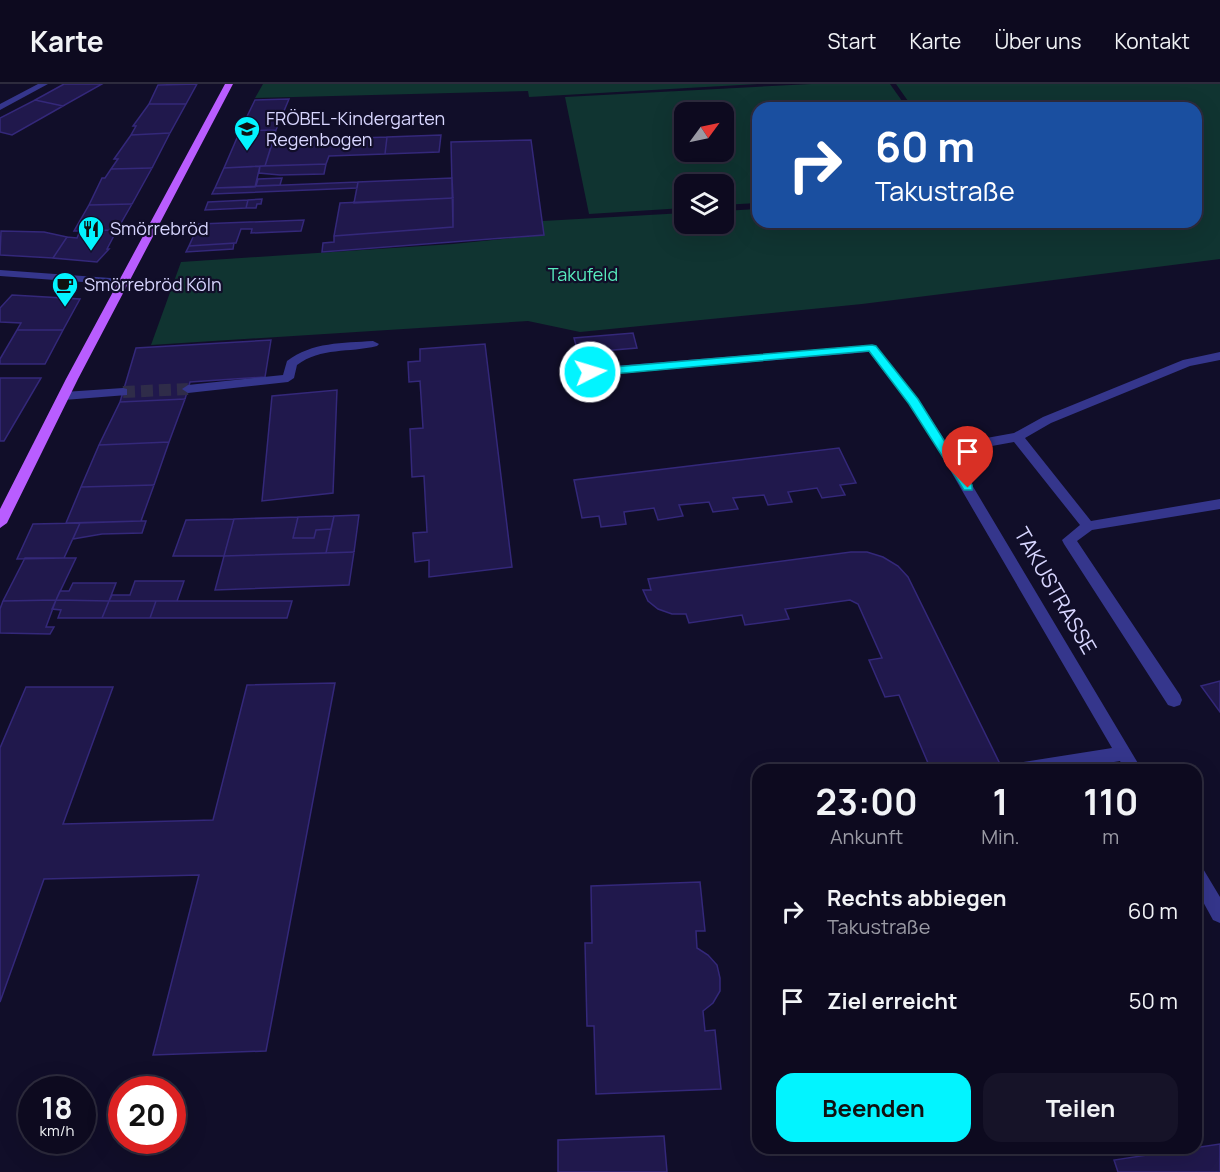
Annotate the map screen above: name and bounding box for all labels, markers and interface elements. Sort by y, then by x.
text: Karte [30,22,104,60]
text: Start [827,27,876,55]
text: Karte [909,27,961,55]
text: Über uns [994,27,1082,55]
text: Kontakt [1115,27,1190,55]
north arrow [674,102,734,162]
map controls [674,102,734,234]
place label: FRÖBEL-Kindergarten Regenbogen [266,106,445,151]
school or university icon: FRÖBEL-Kindergarten Regenbogen [232,114,262,152]
text: 60 m [875,117,975,175]
icon: right [776,126,854,204]
text: Takustraße [875,172,1015,209]
button: layers [674,174,734,234]
restaurant icon: Smörrebröd [76,214,106,252]
place label: Smörrebröd [110,216,209,240]
park label: Takufeld [548,262,618,286]
cafe icon: Smörrebröd Köln [50,270,80,308]
place label: Smörrebröd Köln [84,272,222,296]
position arrow [558,340,622,404]
pin [942,426,993,488]
icon: arrive [951,435,984,468]
street label: TAKUSTRASSE [1008,522,1103,659]
text: 23:00 [816,777,918,826]
text: 1 [993,777,1008,826]
text: 110 [1083,777,1138,826]
text: Ankunft [830,823,903,850]
text: Min. [981,823,1020,850]
text: m [1102,823,1119,850]
text: Rechts abbiegen [827,883,1006,913]
icon: right [776,895,809,928]
text: 60 m [1128,896,1178,926]
text: Takustraße [827,913,931,940]
icon: arrive [776,985,809,1018]
text: Ziel erreicht [827,986,958,1016]
text: 50 m [1129,986,1178,1016]
button: Beenden [776,1073,971,1142]
button: Teilen [983,1073,1178,1142]
speed limit sign: 20 [108,1076,186,1154]
text: 18 [41,1087,73,1128]
text: km/h [40,1120,74,1141]

